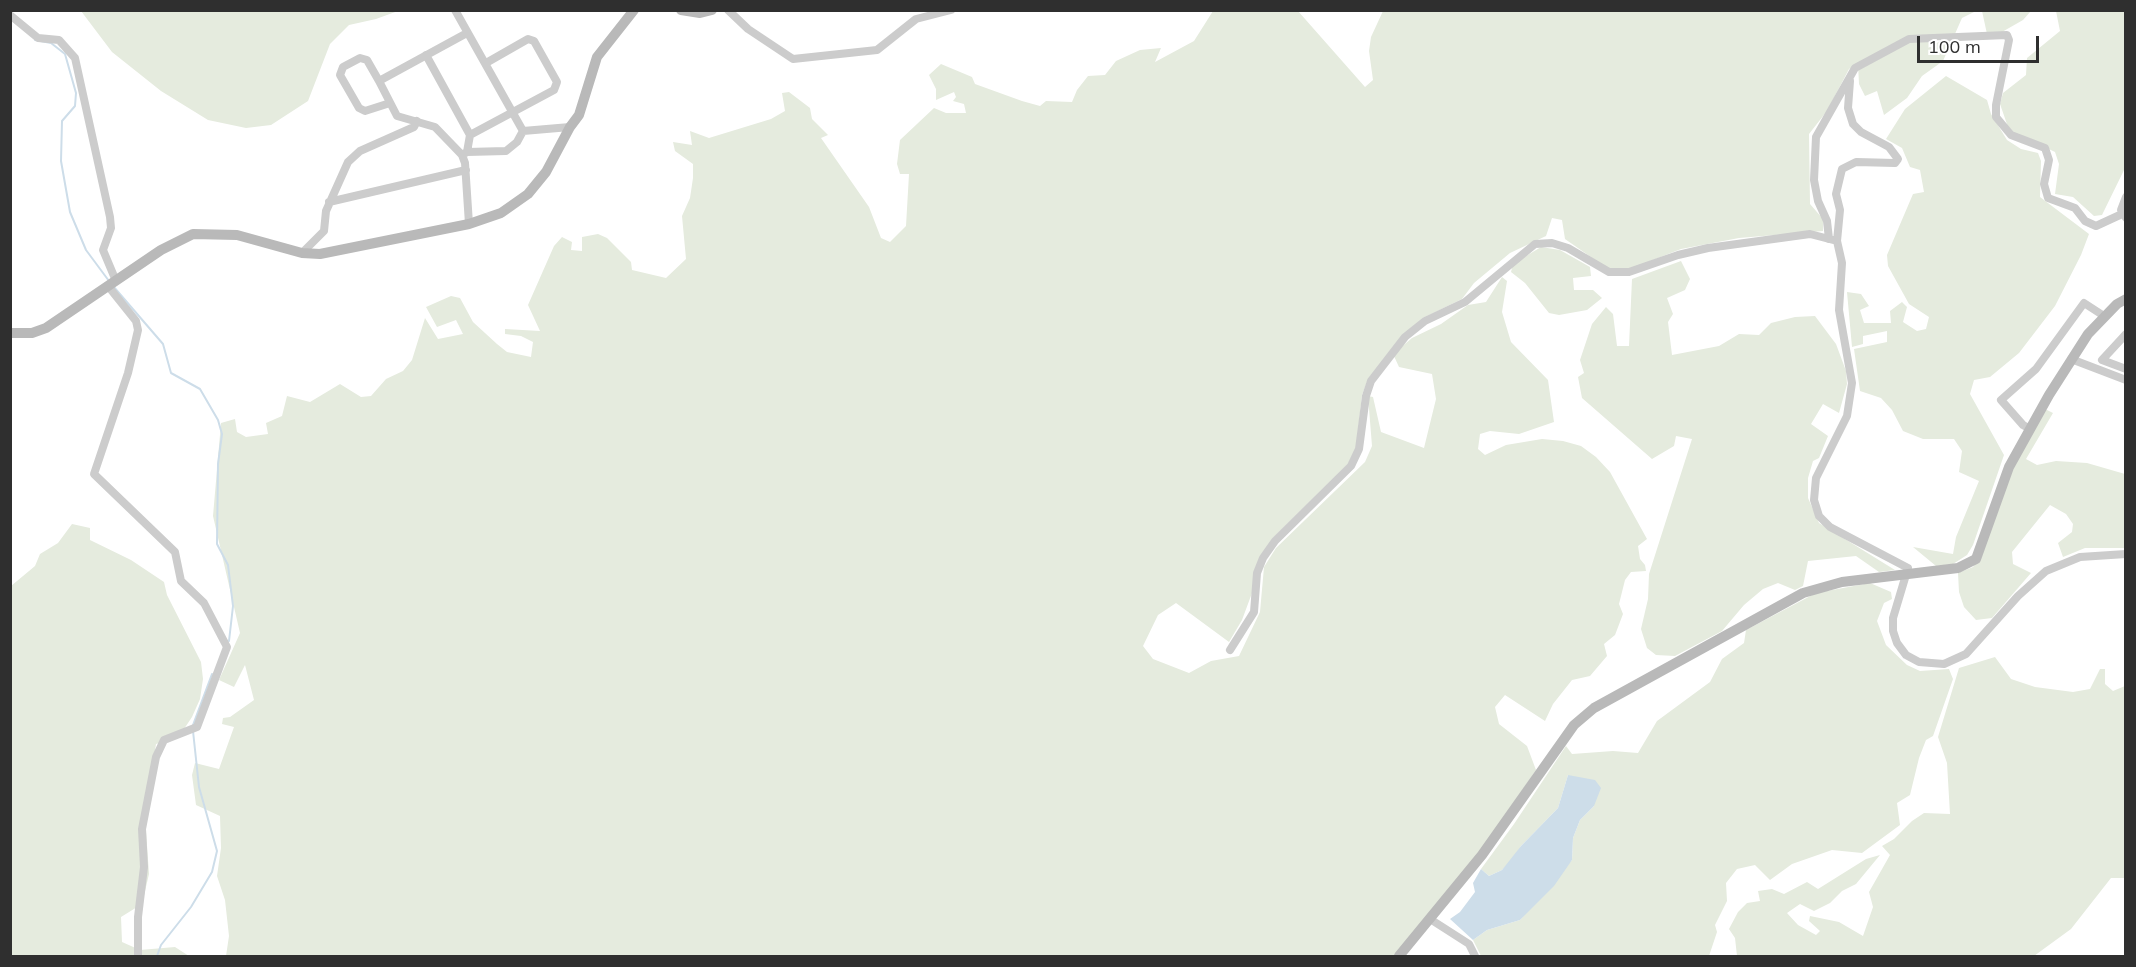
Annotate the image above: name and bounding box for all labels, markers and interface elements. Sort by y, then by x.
scale bar [1920,24,2042,62]
text: 100 m [1928,35,1981,58]

